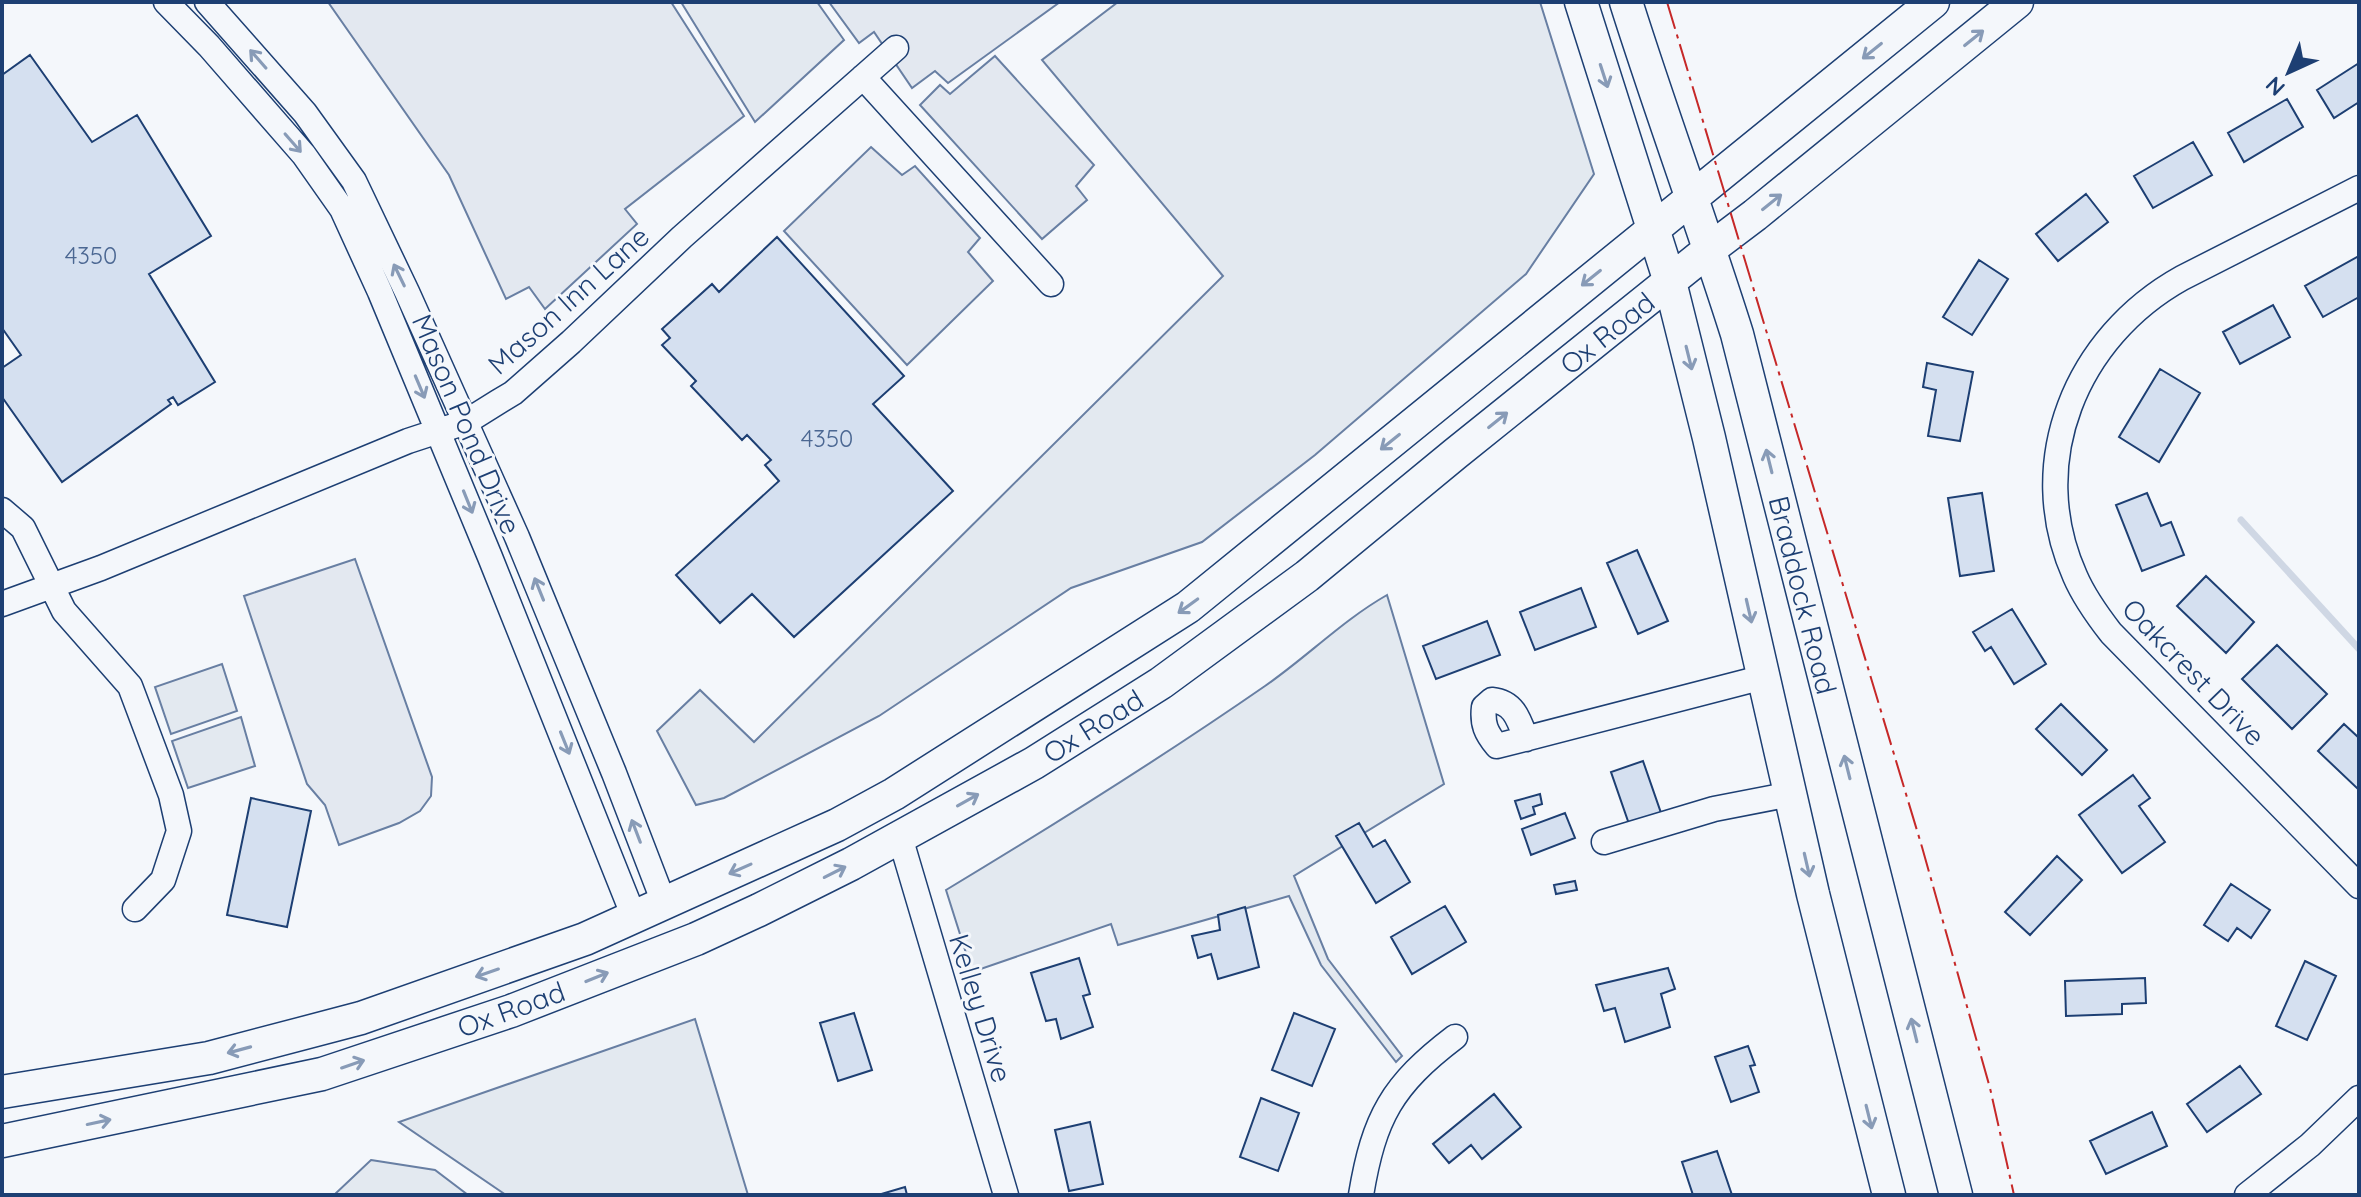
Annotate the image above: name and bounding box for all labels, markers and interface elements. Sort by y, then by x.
one-way arrow [1963,29,1983,47]
north arrow [2249,32,2329,112]
one-way arrow [1862,42,1883,60]
one-way arrow [249,49,267,69]
one-way arrow [1598,64,1613,89]
text: N [2260,71,2291,102]
one-way arrow [284,133,302,153]
one-way arrow [1761,193,1782,211]
street label: Mason Inn Lane [480,218,656,382]
house number: 4350 [65,240,117,270]
one-way arrow [391,263,406,287]
one-way arrow [1582,269,1602,287]
street label: Ox Road [1553,284,1661,382]
street label: Mason Pond Drive [405,309,529,539]
one-way arrow [1683,345,1698,370]
one-way arrow [413,374,428,399]
one-way arrow [1487,412,1508,429]
house number: 4350 [801,423,853,453]
one-way arrow [1380,433,1401,451]
one-way arrow [1761,449,1776,475]
one-way arrow [461,489,476,514]
street label: Braddock Road [1761,492,1845,698]
one-way arrow [531,577,545,602]
street label: Oakcrest Drive [2115,591,2273,753]
one-way arrow [1178,598,1200,614]
one-way arrow [1742,598,1757,623]
street label: Ox Road [1036,682,1150,770]
one-way arrow [559,730,573,755]
one-way arrow [1839,755,1854,781]
one-way arrow [956,791,979,807]
one-way arrow [628,819,642,844]
one-way arrow [1800,851,1815,877]
one-way arrow [728,862,753,877]
one-way arrow [823,864,847,879]
street label: Kelley Drive [942,930,1020,1086]
one-way arrow [475,967,500,982]
one-way arrow [584,969,609,983]
street label: Ox Road [452,973,570,1045]
one-way arrow [1905,1017,1920,1043]
one-way arrow [227,1044,253,1059]
one-way arrow [340,1056,364,1070]
one-way arrow [1862,1104,1877,1130]
one-way arrow [86,1114,112,1129]

